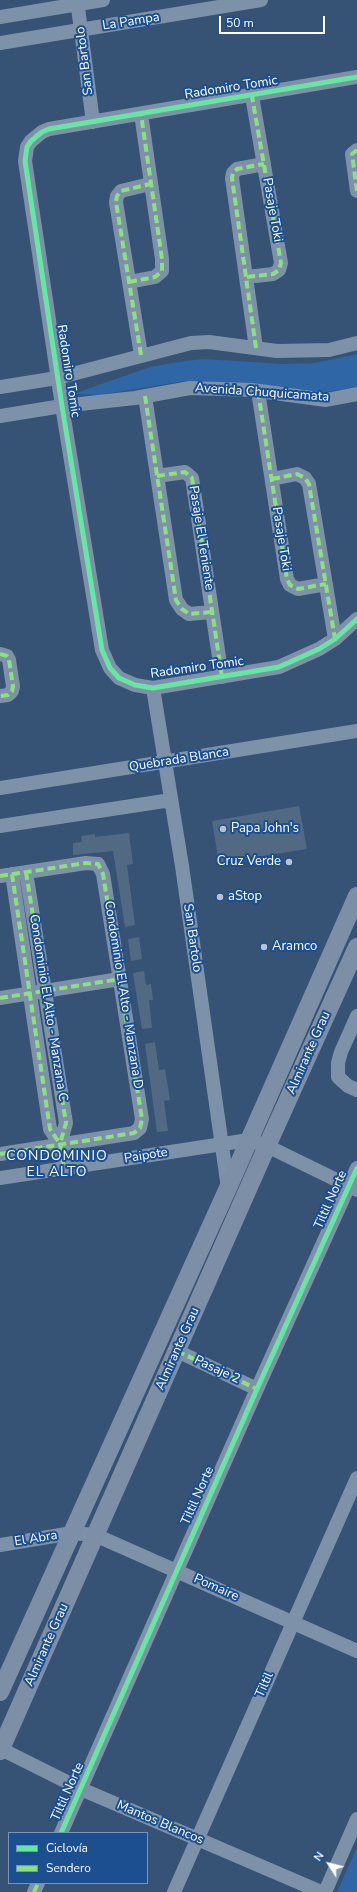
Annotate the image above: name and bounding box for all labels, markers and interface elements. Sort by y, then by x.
scale bar [221,8,327,34]
street label: La Pampa [101,10,161,34]
text: 50 m [226,15,254,31]
street label: San Bartolo [73,26,97,96]
street label: Radomiro Tomic [183,73,279,103]
street label: Pasaje Toki [259,177,285,243]
street label: Radomiro Tomic [53,323,83,419]
street label: Avenida Chuquicamata [194,381,330,405]
street label: Pasaje El Teniente [185,484,217,592]
street label: Pasaje Toki [268,506,294,572]
street label: Radomiro Tomic [149,654,245,682]
street label: Quebrada Blanca [128,744,230,776]
place label: Papa John's [231,821,299,837]
marker: Papa John's [218,824,228,834]
place label: Cruz Verde [217,854,281,870]
marker: Cruz Verde [284,857,294,867]
place label: aStop [228,889,262,905]
marker: aStop [215,892,225,902]
street label: Condominio El Alto - Manzana D [100,900,146,1090]
street label: San Bartolo [179,903,205,973]
street label: Condominio El Alto - Manzana C [25,913,71,1103]
place label: Aramco [272,939,317,955]
marker: Aramco [259,942,269,952]
street label: Almirante Grau [284,1009,334,1097]
street label: Paipote [123,1145,169,1167]
district label: CONDOMINIO EL ALTO [6,1149,108,1182]
street label: Tiltil Norte [311,1168,351,1232]
street label: Almirante Grau [153,1305,203,1393]
street label: Pasaje 2 [191,1353,243,1387]
street label: Tiltil Norte [178,1464,218,1528]
street label: El Abra [13,1528,59,1550]
street label: Pomaire [191,1571,241,1605]
street label: Almirante Grau [22,1601,72,1689]
street label: Tiltil [253,1670,277,1700]
street label: Tiltil Norte [48,1760,88,1824]
street label: Mantos Blancos [114,1798,206,1848]
legend [8,1832,148,1884]
text: Ciclovía [46,1840,88,1856]
north arrow [309,1844,349,1884]
text: N [310,1849,327,1864]
text: Sendero [46,1860,91,1876]

